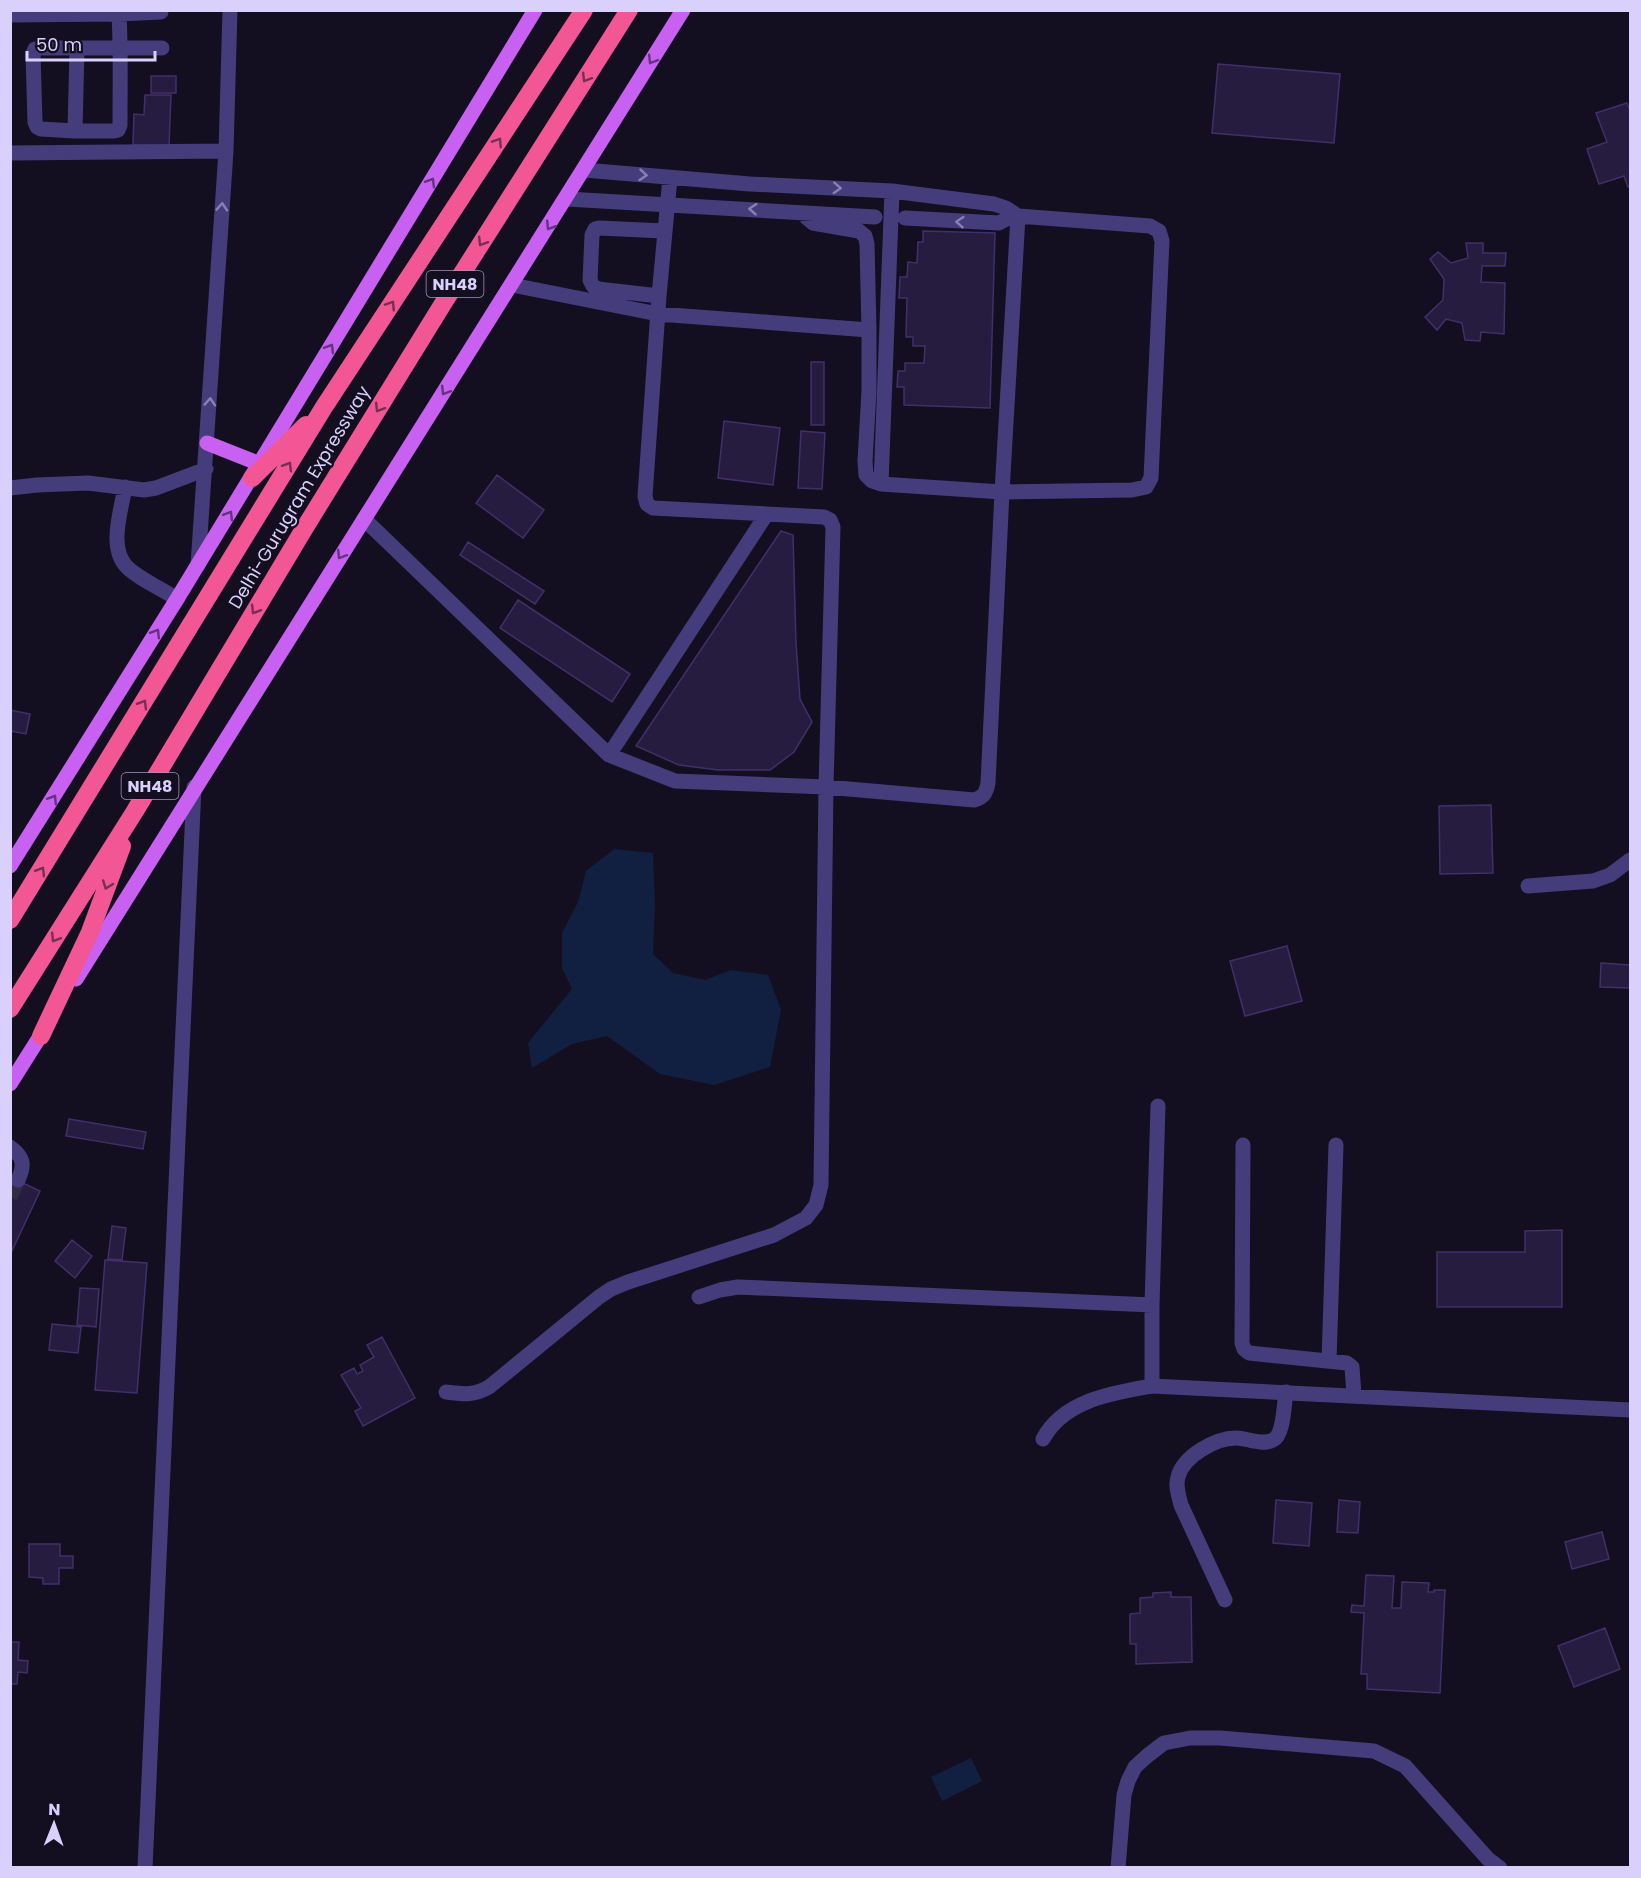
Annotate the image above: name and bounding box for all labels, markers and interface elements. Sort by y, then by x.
scale bar [27,24,154,62]
text: 50 m [36,32,82,57]
one-way arrow [648,54,660,64]
one-way arrow [583,71,594,82]
one-way arrow [490,138,502,148]
one-way arrow [638,168,647,181]
one-way arrow [424,178,436,188]
one-way arrow [833,182,842,195]
one-way arrow [216,203,229,212]
one-way arrow [749,203,758,216]
one-way arrow [956,215,965,228]
one-way arrow [545,220,557,230]
one-way arrow [477,236,489,246]
road number: NH48 [426,271,484,297]
one-way arrow [383,301,395,311]
one-way arrow [323,344,335,354]
street label: Delhi-Gurugram Expressway [222,381,376,613]
one-way arrow [441,385,453,395]
one-way arrow [203,397,216,406]
one-way arrow [375,401,386,412]
one-way arrow [281,462,293,472]
one-way arrow [221,511,233,521]
one-way arrow [337,549,348,560]
one-way arrow [251,604,262,614]
one-way arrow [148,629,159,640]
one-way arrow [135,700,147,710]
road number: NH48 [122,773,178,799]
one-way arrow [45,795,57,805]
one-way arrow [34,867,45,877]
one-way arrow [102,880,115,890]
one-way arrow [51,931,62,942]
north arrow [24,1794,84,1854]
text: N [48,1798,60,1821]

